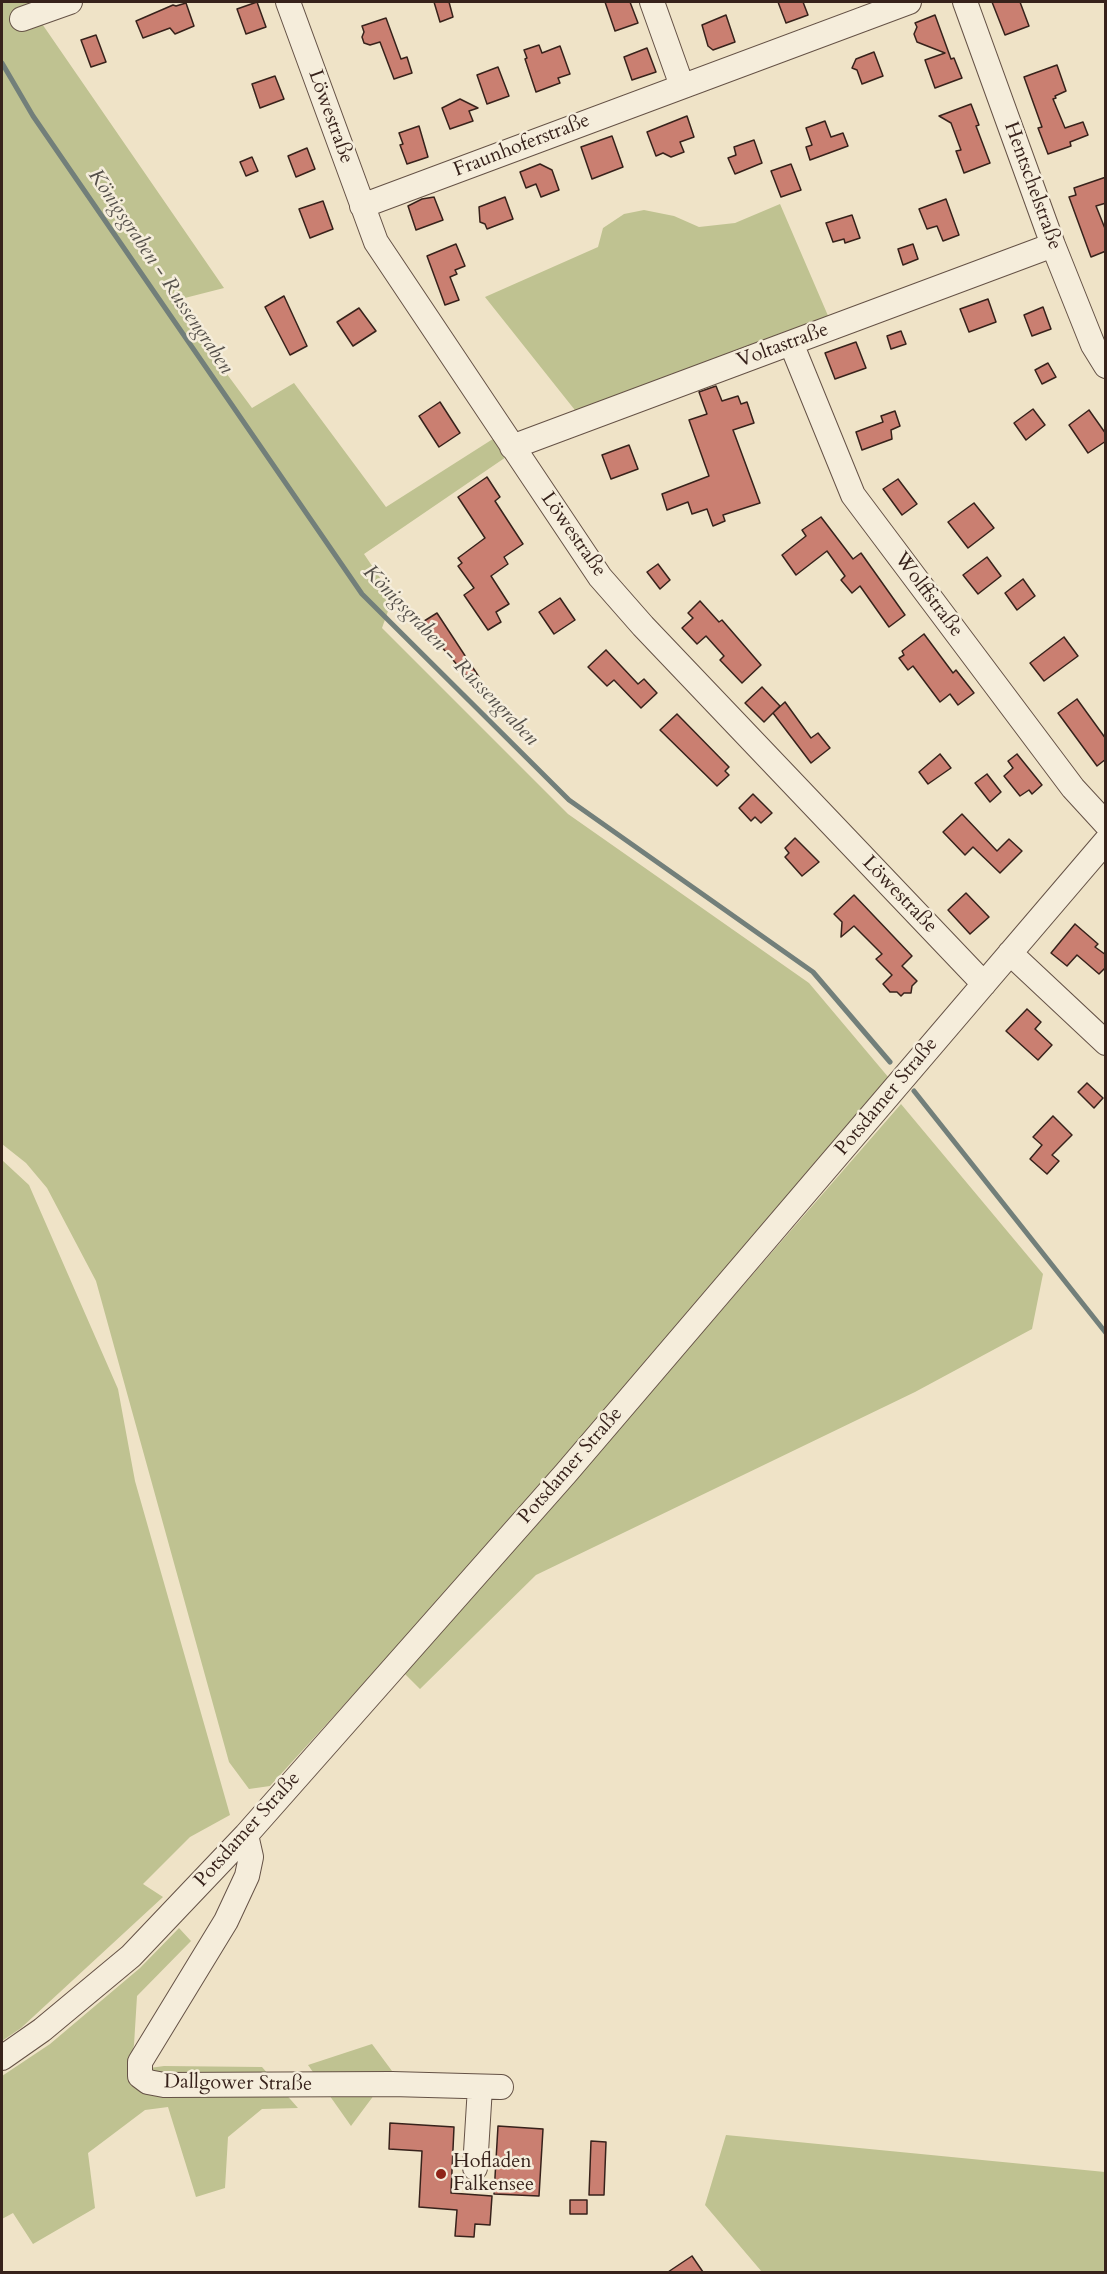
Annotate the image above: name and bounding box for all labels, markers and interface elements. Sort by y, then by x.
street label: Löwestraße [302,67,358,167]
street label: Fraunhoferstraße [451,109,593,183]
street label: Hentschelstraße [998,119,1066,253]
water label: Königsgraben - Russengraben [82,165,238,379]
street label: Voltastraße [734,318,832,374]
street label: Löwestraße [535,488,611,582]
street label: Wolffstraße [888,548,968,642]
water label: Königsgraben - Russengraben [357,560,543,752]
street label: Löwestraße [856,851,942,939]
street label: Potsdamer Straße [831,1033,943,1161]
street label: Potsdamer Straße [514,1403,628,1529]
street label: Potsdamer Straße [190,1767,306,1893]
street label: Dallgower Straße [164,2071,312,2097]
place label: Hofladen Falkensee [453,2150,534,2197]
marker: Hofladen Falkensee [434,2167,448,2181]

